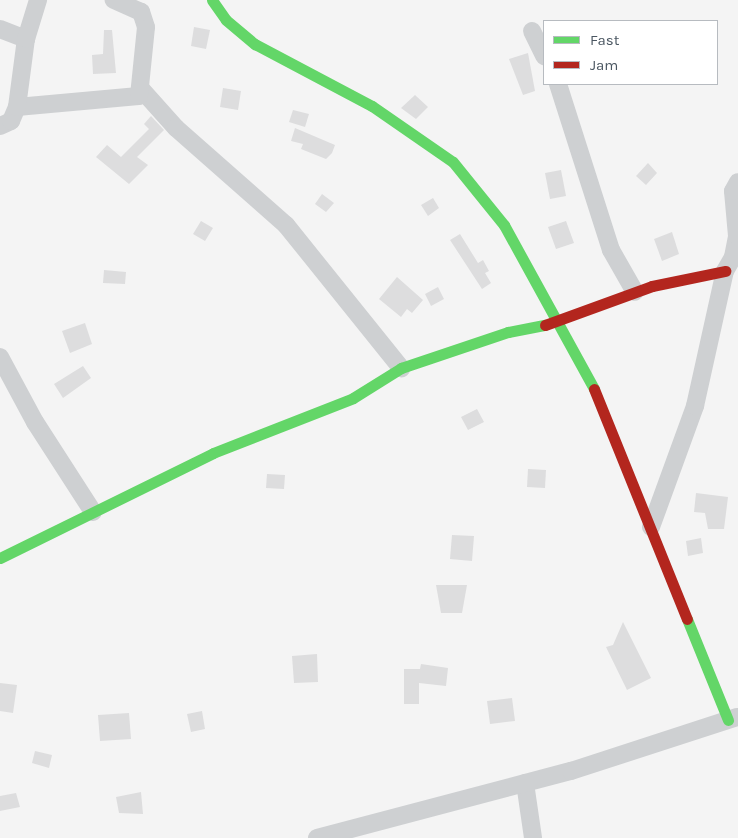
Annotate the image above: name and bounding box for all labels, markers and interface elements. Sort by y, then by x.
legend [543,20,718,85]
text: Fast [590,31,619,49]
text: Jam [590,56,618,74]

